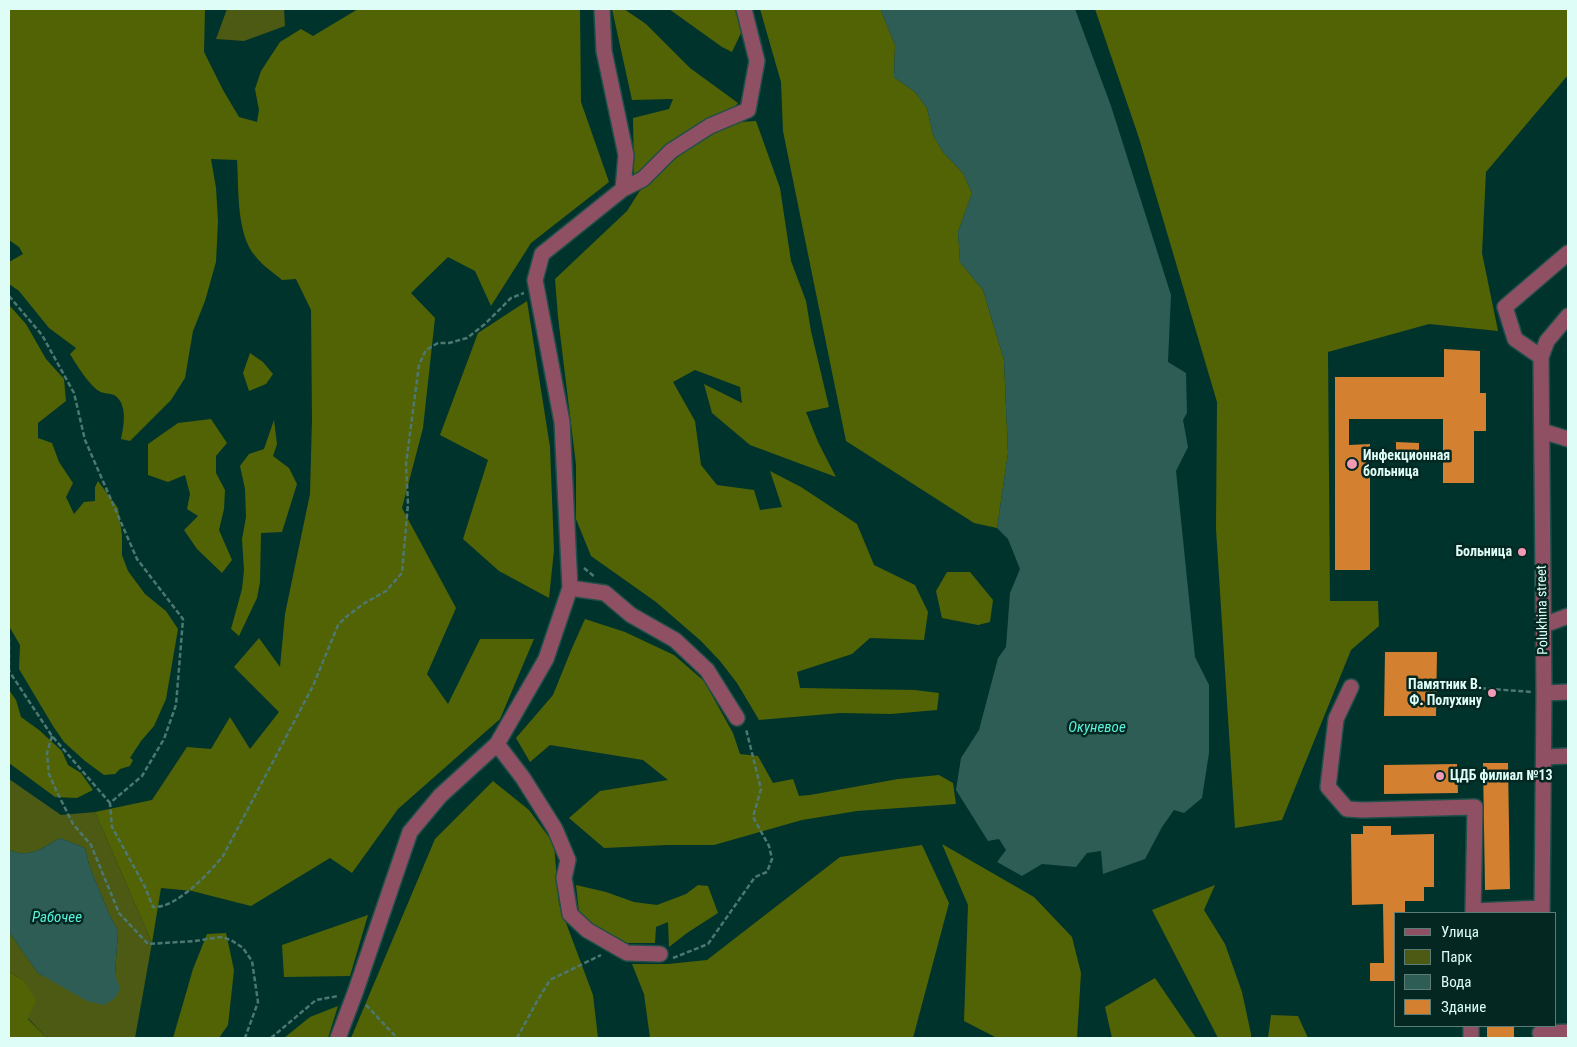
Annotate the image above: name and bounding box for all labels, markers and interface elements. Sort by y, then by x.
place label: Инфекционная больница [1363,448,1450,481]
marker: Инфекционная больница [1345,457,1359,471]
place label: Больница [1455,544,1512,560]
marker: Больница [1516,546,1528,558]
street label: Polukhina street [1534,565,1552,655]
place label: Памятник В. Ф. Полухину [1408,677,1482,710]
marker: Памятник В. Ф. Полухину [1486,687,1498,699]
water label: Окуневое [1068,719,1126,737]
place label: ЦДБ филиал №13 [1450,768,1553,784]
marker: ЦДБ филиал №13 [1434,770,1446,782]
water label: Рабочее [32,909,82,927]
legend [1394,912,1557,1027]
text: Улица [1441,923,1479,941]
text: Парк [1441,948,1472,966]
text: Вода [1441,973,1471,991]
text: Здание [1441,998,1486,1016]

